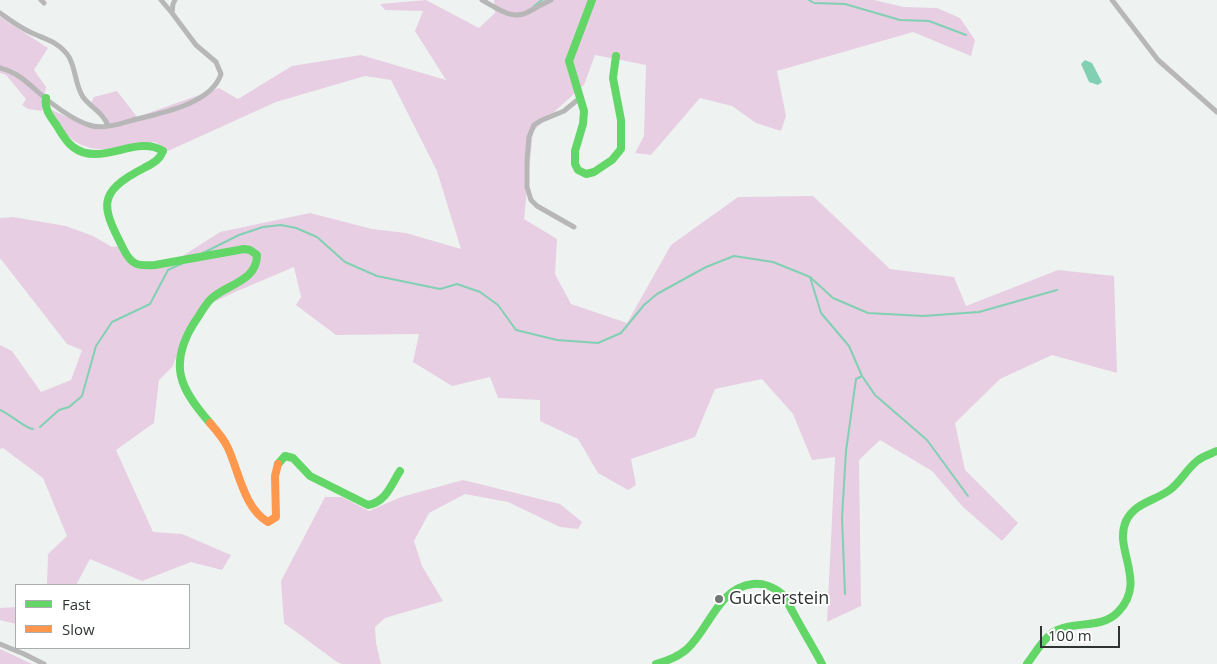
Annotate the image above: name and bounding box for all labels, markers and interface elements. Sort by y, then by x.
legend [15,584,190,649]
place label: Guckerstein [729,588,829,610]
marker: Guckerstein [713,593,725,605]
text: Fast [62,594,91,614]
scale bar [1042,616,1122,648]
text: Slow [62,619,95,639]
text: 100 m [1048,625,1092,645]

